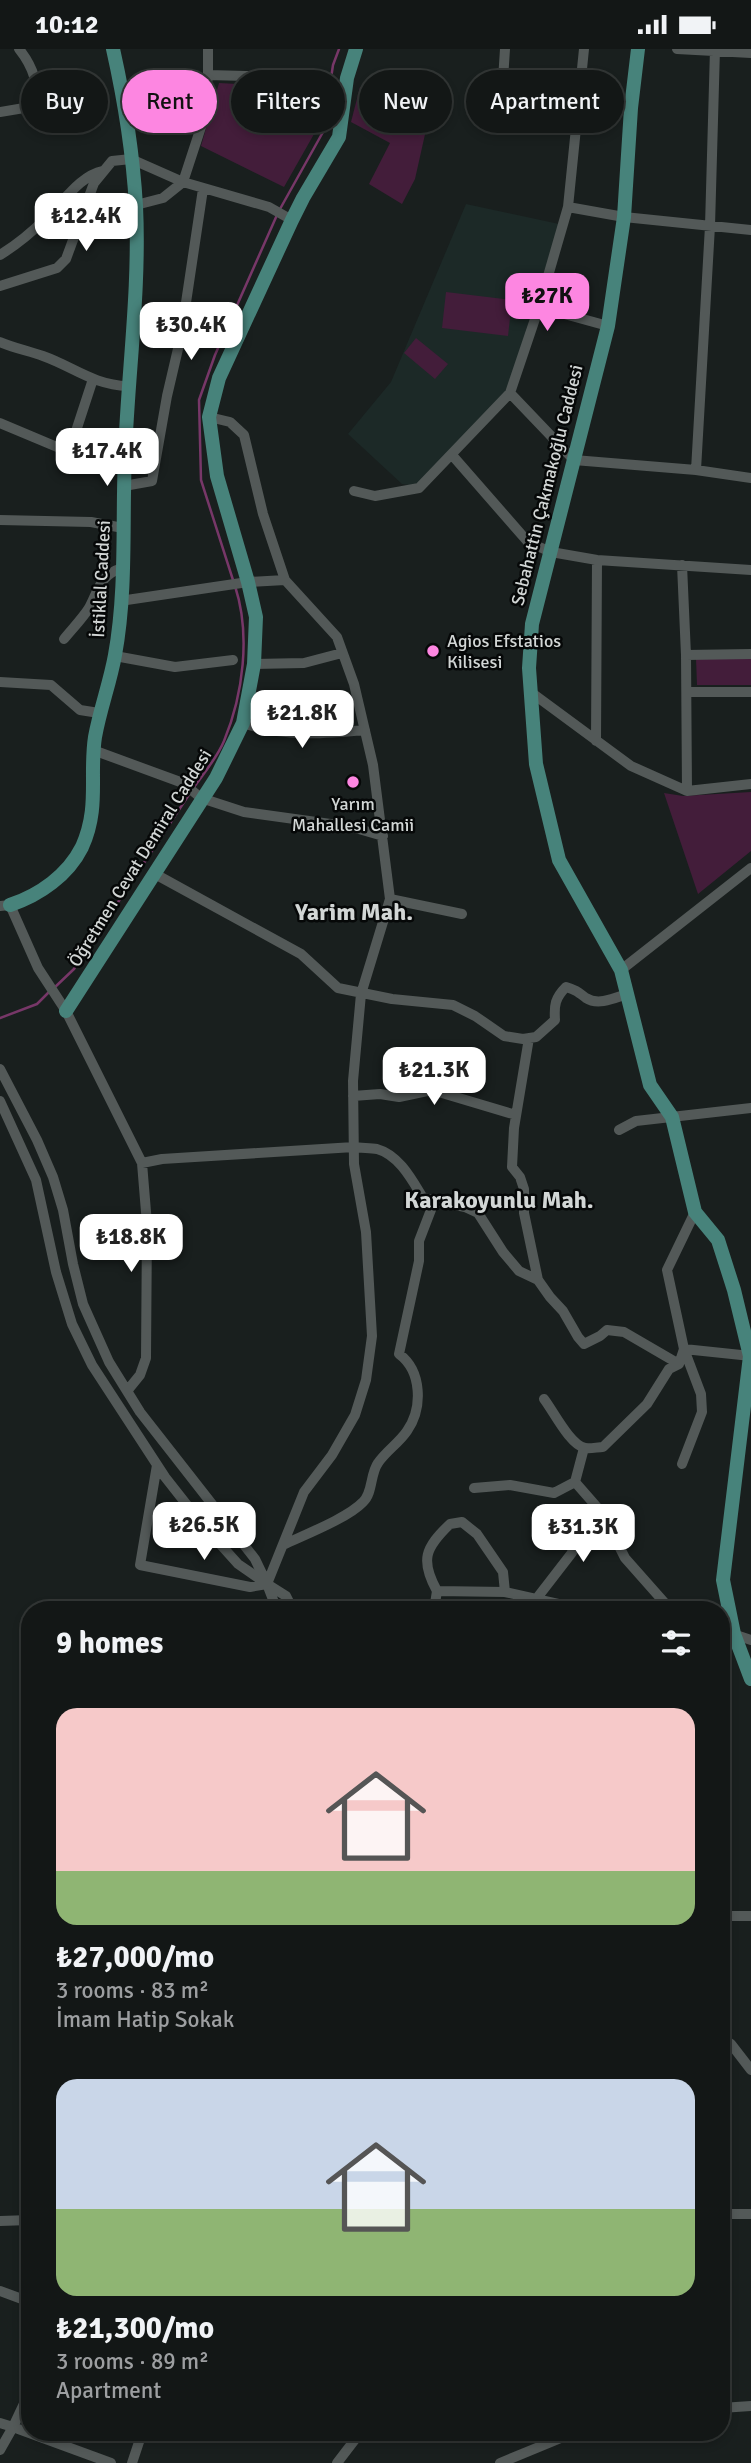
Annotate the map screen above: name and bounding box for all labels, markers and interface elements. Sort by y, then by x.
text: 10:12 [35,9,99,41]
chip: Buy [21,70,108,133]
chip: Rent [122,70,217,133]
chip: Filters [231,70,345,133]
chip: New [359,70,452,133]
chip: Apartment [466,70,624,133]
pin: ₺12.4K [29,193,143,253]
text: ₺12.4K [51,201,121,230]
pin: ₺27K [506,273,588,333]
text: ₺27K [521,281,573,310]
pin: ₺30.4K [134,303,248,362]
text: ₺30.4K [156,310,226,339]
street label: Sebahattin Çakmakoğlu Caddesi [506,362,588,608]
pin: ₺17.4K [50,429,164,488]
text: ₺17.4K [72,436,142,465]
street label: İstiklal Caddesi [87,520,115,638]
place label: Agios Efstatios Kilisesi [447,630,561,673]
marker: Agios Efstatios Kilisesi [425,643,441,659]
pin: ₺21.8K [245,691,359,750]
text: ₺21.8K [267,698,337,727]
street label: Öğretmen Cevat Demiral Caddesi [64,745,216,971]
marker: Yarım Mahallesi Camii [345,774,361,790]
place label: Yarım Mahallesi Camii [292,793,414,836]
district label: Yarim Mah. [294,897,413,927]
pin: ₺21.3K [377,1047,491,1107]
text: ₺21.3K [399,1055,469,1084]
district label: Karakoyunlu Mah. [404,1185,594,1215]
pin: ₺18.8K [74,1215,188,1274]
text: ₺18.8K [96,1222,166,1251]
pin: ₺26.5K [147,1503,261,1562]
pin: ₺31.3K [526,1505,640,1564]
text: ₺26.5K [169,1510,239,1539]
text: ₺31.3K [548,1512,618,1541]
icon: filters [657,1624,695,1662]
text: 9 homes [56,1625,163,1662]
icon: home [313,1753,439,1879]
text: ₺27,000/mo [56,1939,214,1976]
text: 3 rooms · 83 m² [56,1976,209,2005]
text: İmam Hatip Sokak [56,2005,234,2034]
icon: home [313,2124,439,2250]
text: ₺21,300/mo [56,2310,214,2347]
text: 3 rooms · 89 m² [56,2347,209,2376]
text: Apartment [56,2376,161,2405]

